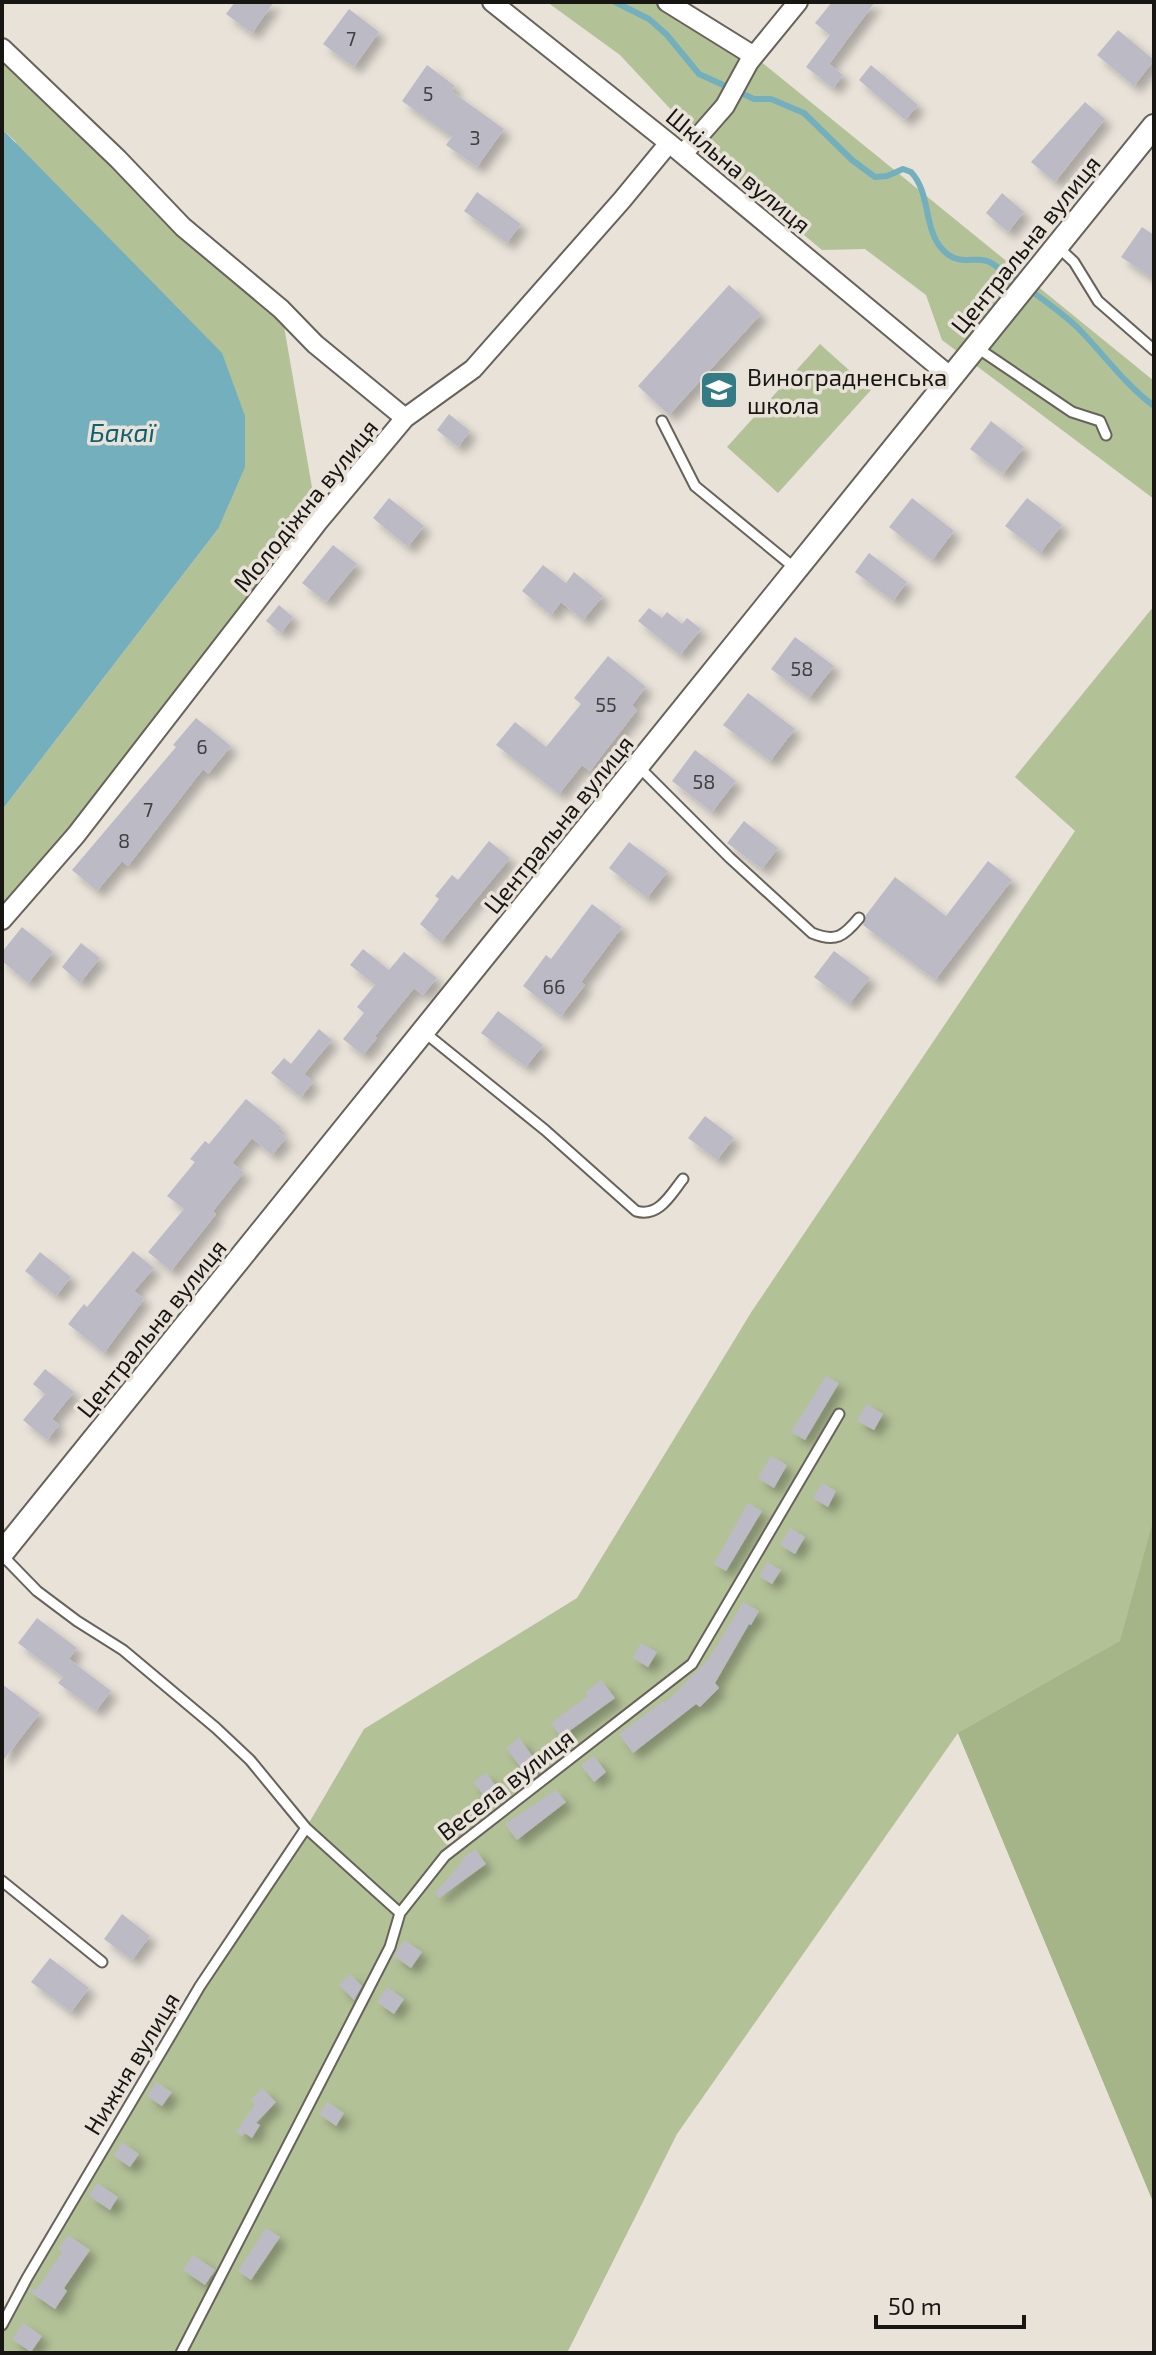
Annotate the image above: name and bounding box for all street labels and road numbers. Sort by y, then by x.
street label: Шкільна вулиця [660,101,817,240]
street label: Центральна вулиця [944,149,1107,340]
street label: Молодіжна вулиця [227,413,384,598]
street label: Центральна вулиця [477,729,640,920]
street label: Центральна вулиця [70,1233,233,1424]
street label: Весела вулиця [431,1722,579,1847]
street label: Нижня вулиця [77,1986,186,2140]

